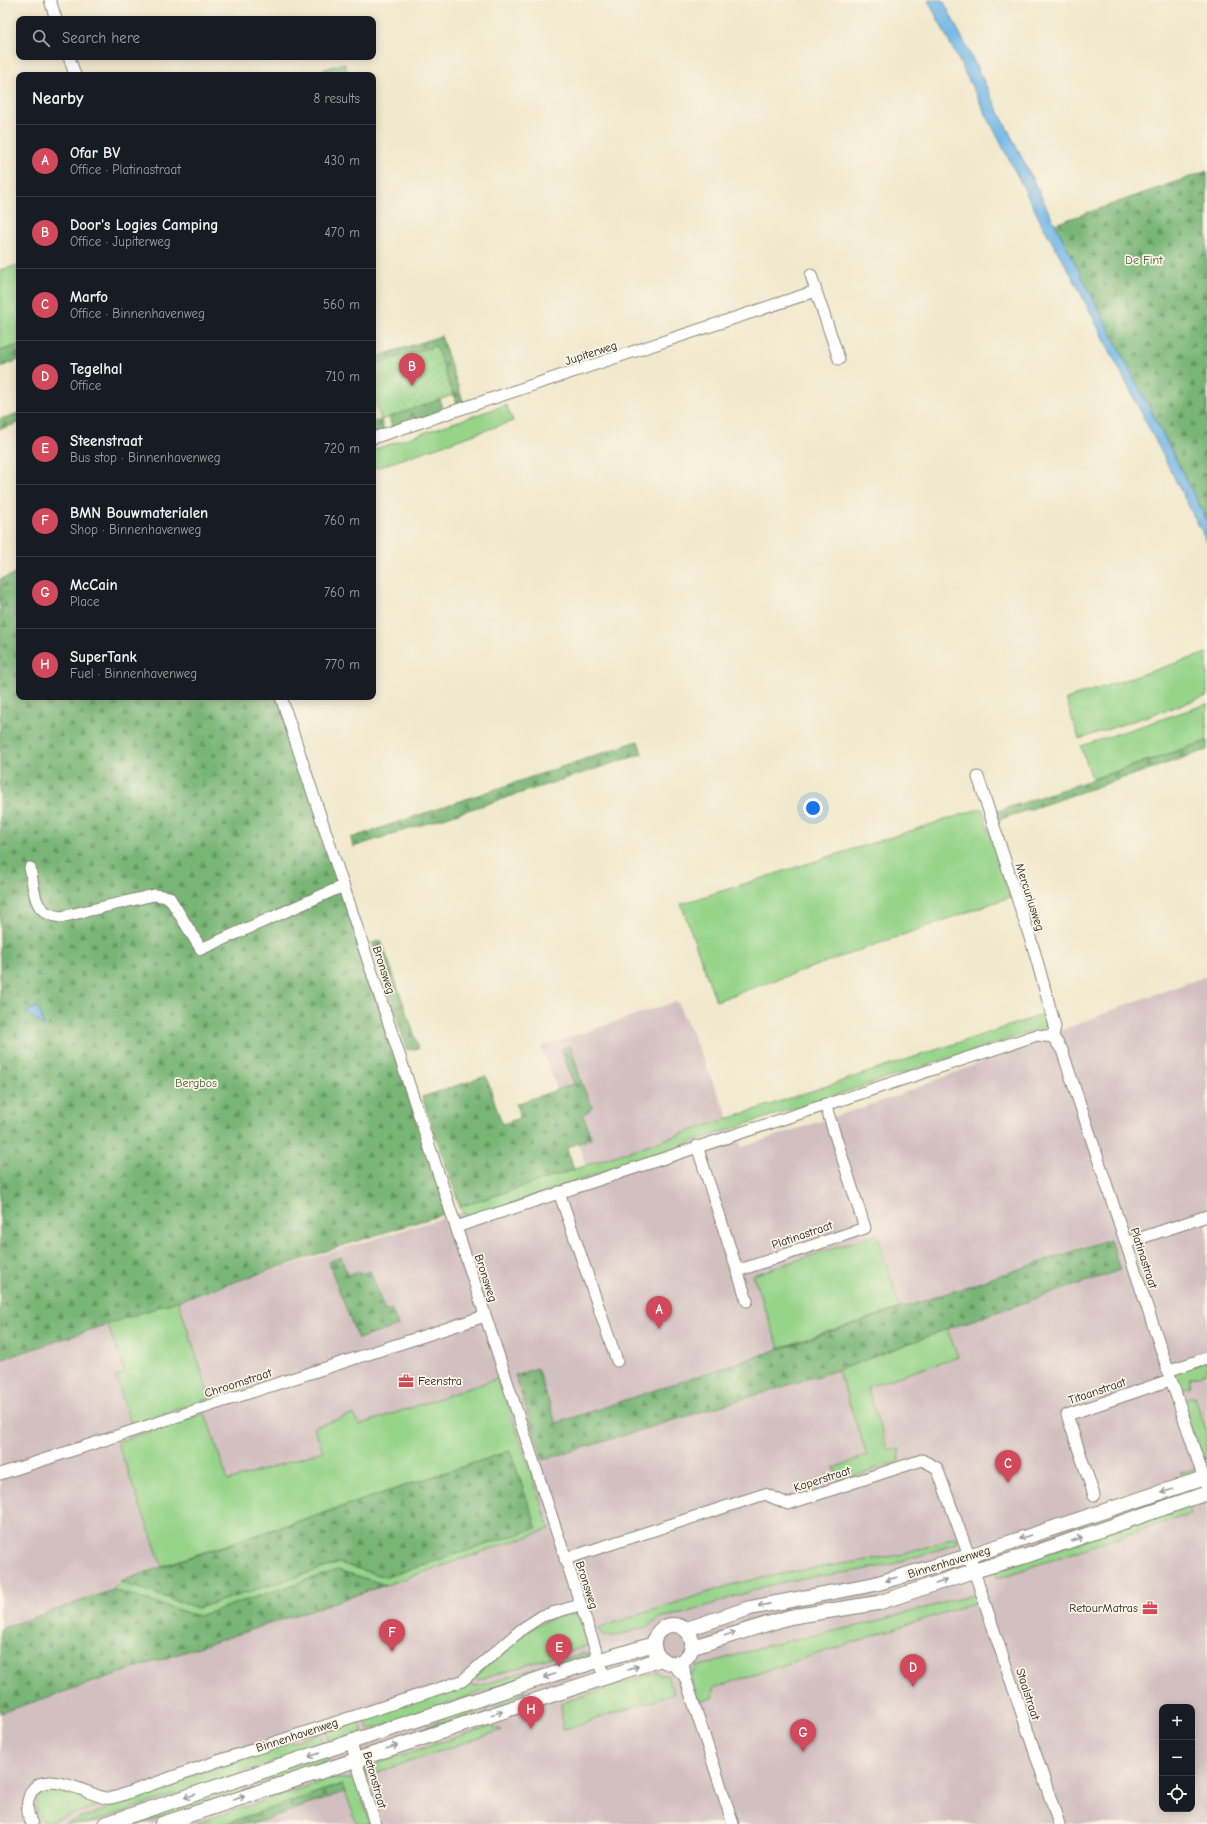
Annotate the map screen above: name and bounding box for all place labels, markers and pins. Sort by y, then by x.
pin: B [399,353,425,386]
pin: A [646,1296,672,1329]
office icon: Feenstra [397,1372,415,1390]
place label: Feenstra [418,1374,462,1388]
pin: C [995,1450,1021,1483]
office icon: RetourMatras [1141,1599,1159,1617]
place label: RetourMatras [1069,1601,1138,1615]
pin: F [379,1619,405,1652]
pin: E [546,1634,572,1667]
pin: D [900,1654,926,1687]
pin: H [518,1696,544,1729]
pin: G [790,1719,816,1752]

